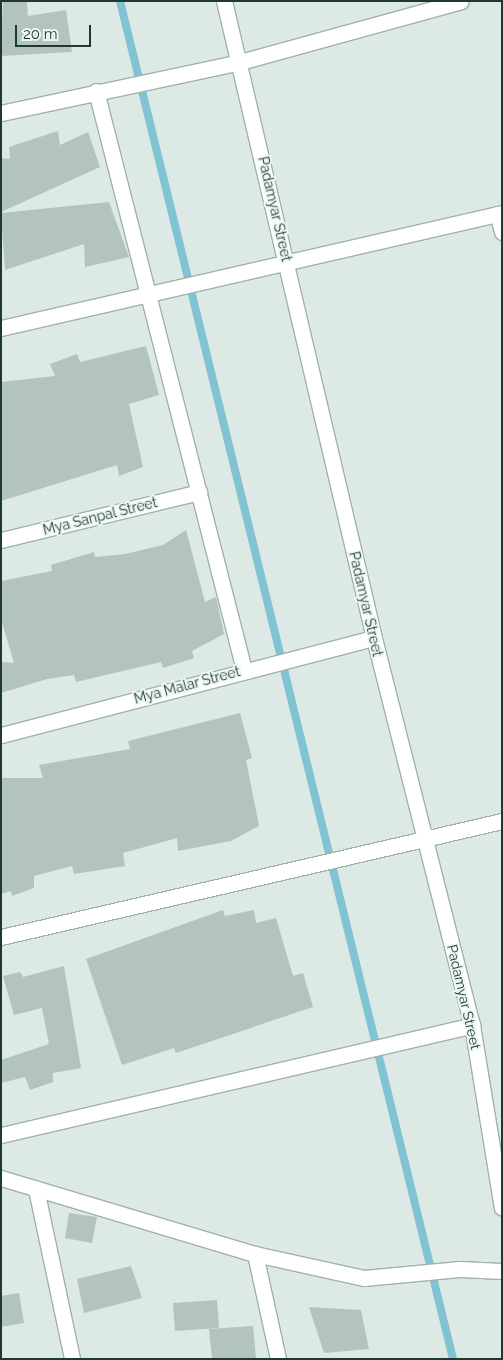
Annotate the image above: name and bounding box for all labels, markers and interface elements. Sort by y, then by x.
scale bar [18,15,94,47]
text: 20 m [23,25,58,43]
street label: Padamyar Street [255,155,295,263]
street label: Mya Sanpal Street [41,494,159,538]
street label: Padamyar Street [346,550,386,658]
street label: Mya Malar Street [132,663,242,707]
street label: Padamyar Street [444,943,484,1051]

